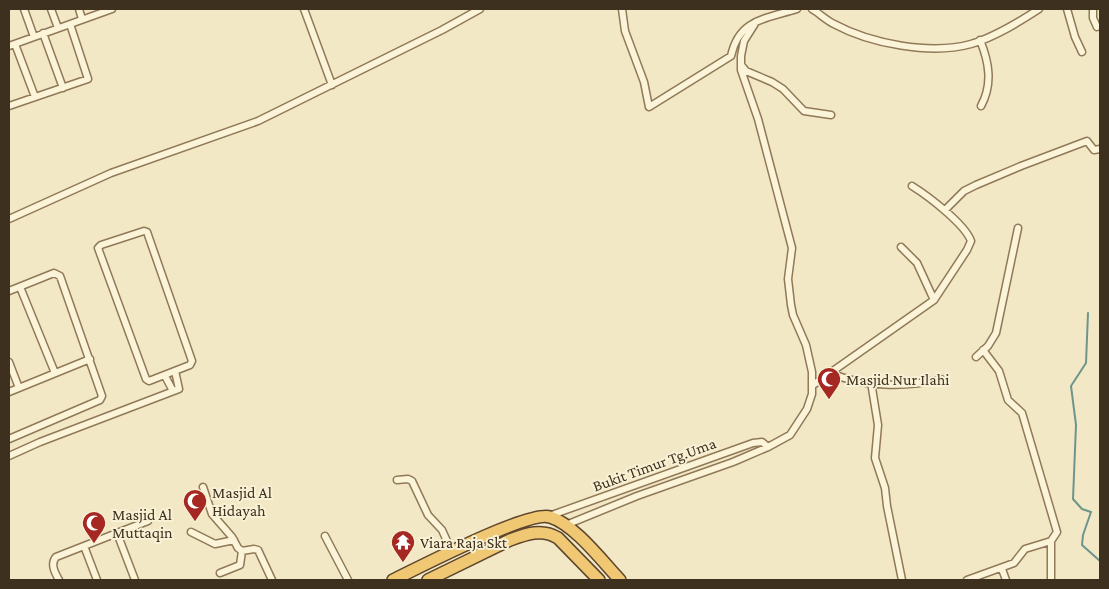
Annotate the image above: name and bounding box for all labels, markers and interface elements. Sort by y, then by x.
mosque icon: Masjid Nur Ilahi [816,366,842,400]
place label: Masjid Nur Ilahi [846,371,949,389]
street label: Bukit Timur Tg.Uma [590,434,719,496]
place label: Masjid Al Hidayah [212,484,272,520]
mosque icon: Masjid Al Hidayah [182,488,208,522]
place label: Masjid Al Muttaqin [112,506,173,542]
mosque icon: Masjid Al Muttaqin [81,510,107,544]
temple icon: Viara Raja Skt [390,529,416,563]
place label: Viara Raja Skt [420,534,508,552]

